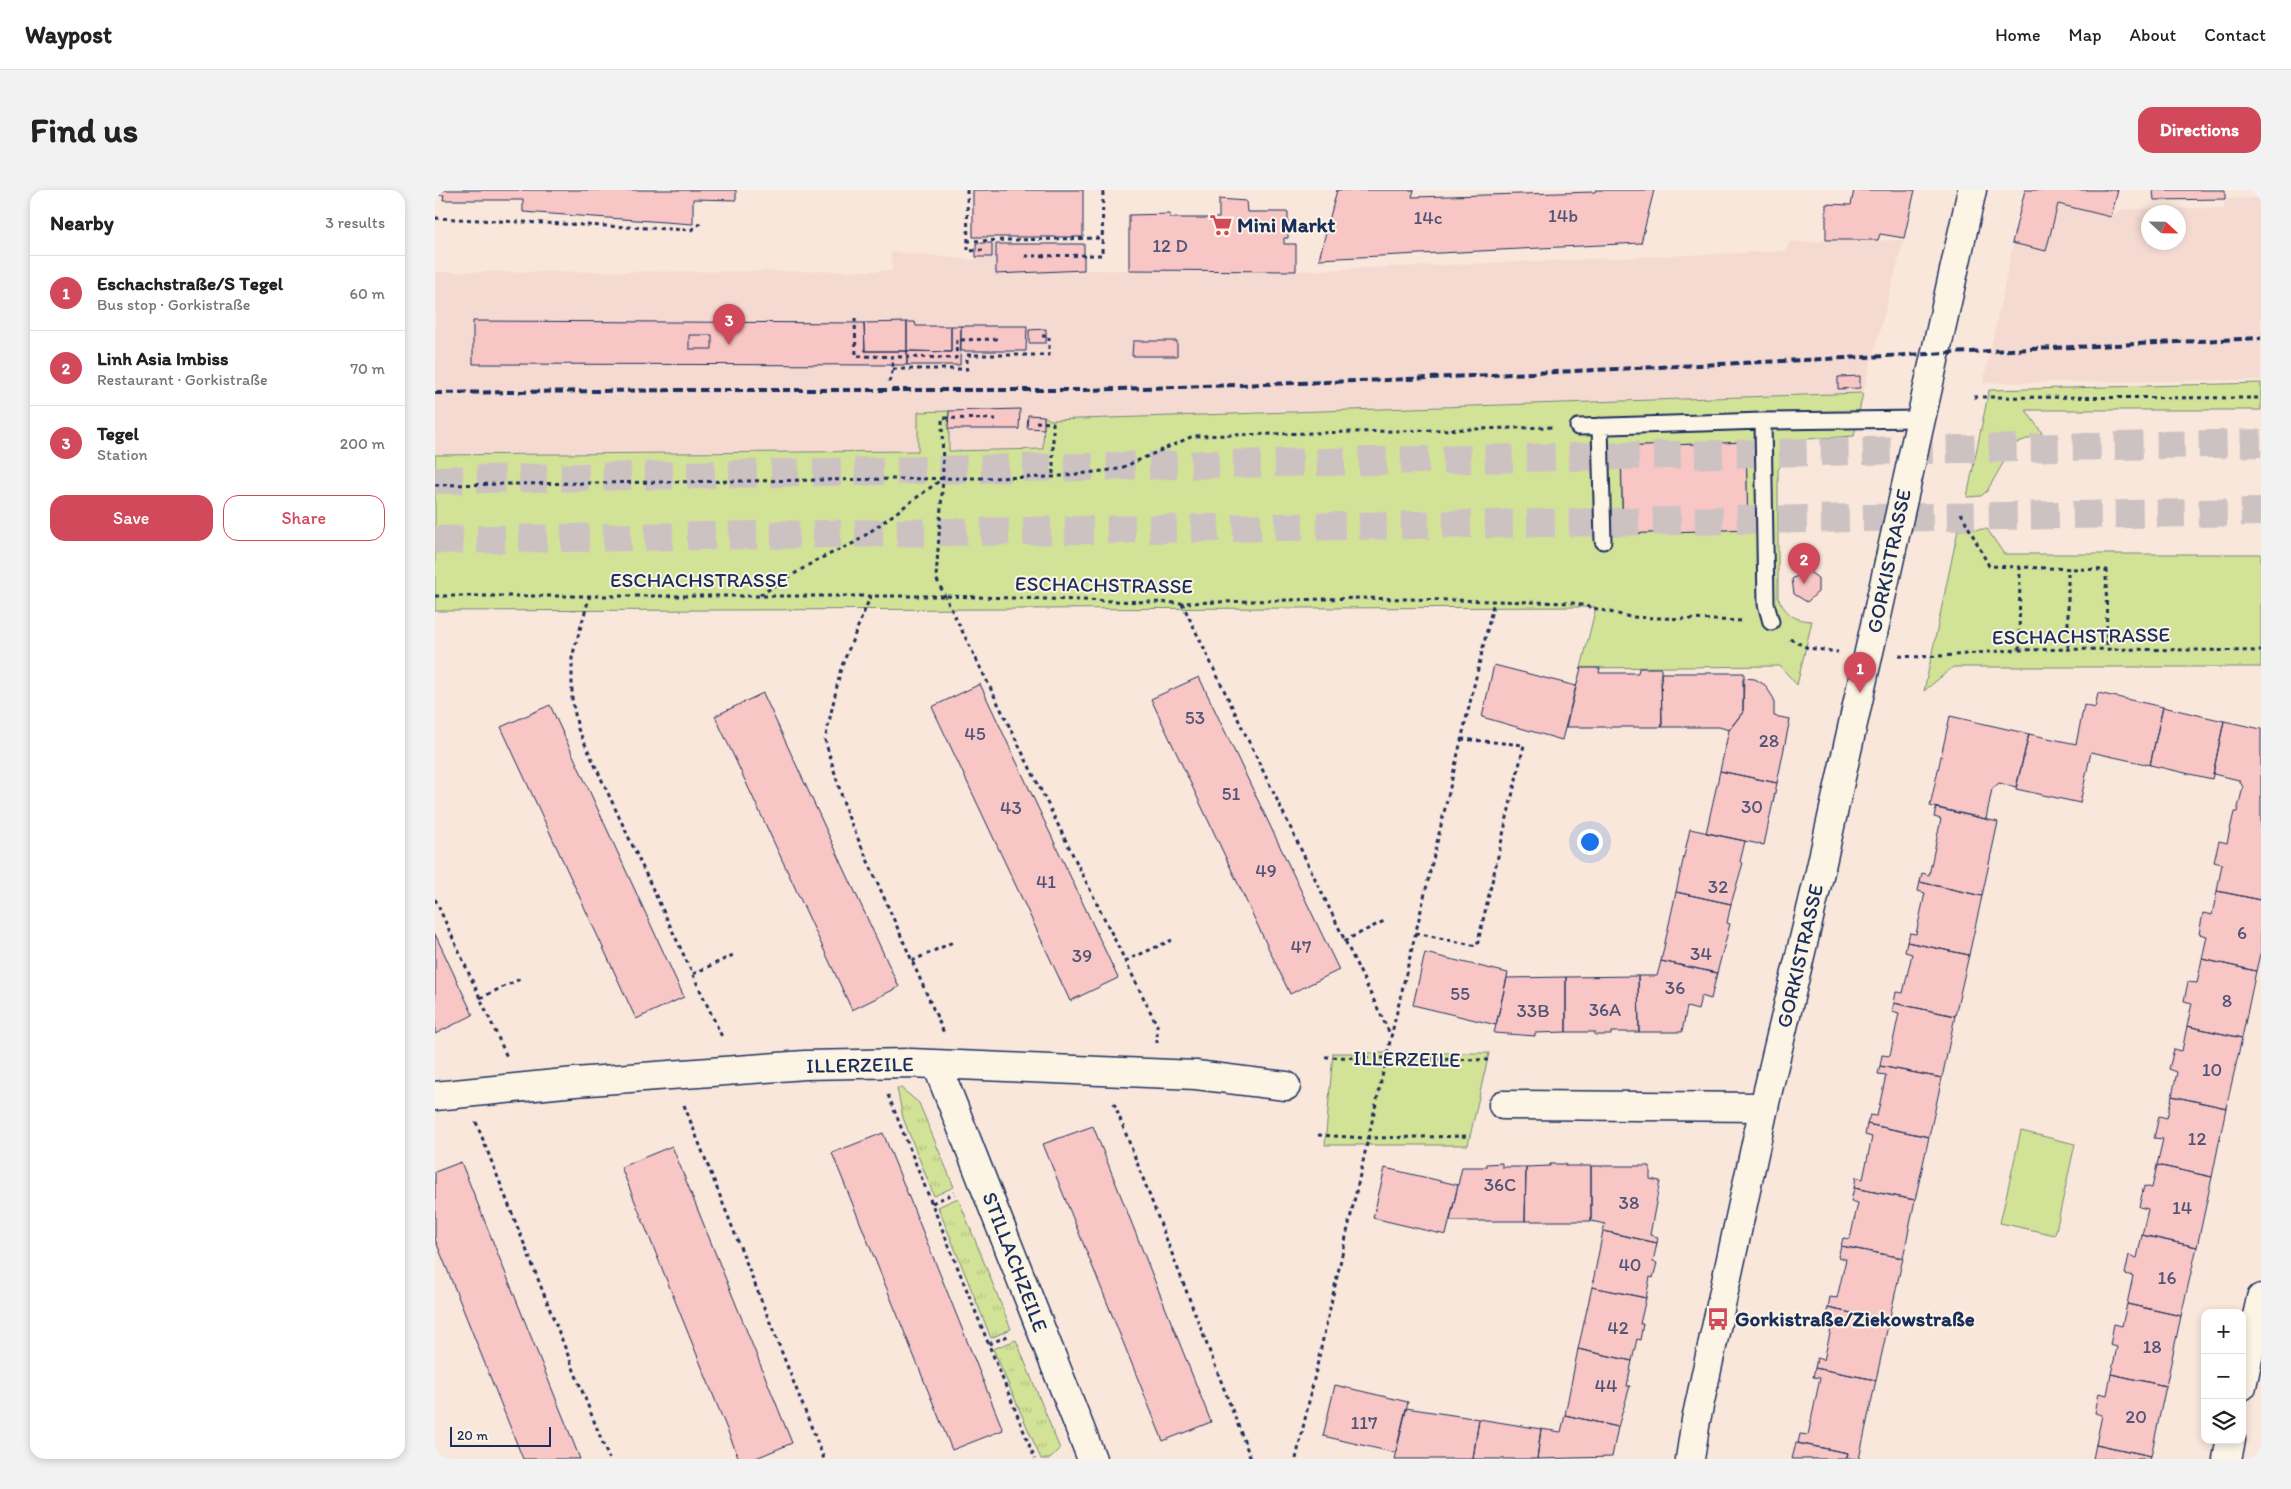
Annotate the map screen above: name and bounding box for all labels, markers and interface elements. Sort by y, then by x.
text: Waypost [25,20,112,49]
text: Home [1995,24,2041,46]
text: Map [2069,24,2102,46]
text: About [2130,24,2176,46]
text: Contact [2204,24,2266,46]
button: Directions [2138,107,2261,153]
text: Find us [30,109,138,151]
house number: 14b [1548,204,1578,227]
north arrow [2141,205,2186,250]
house number: 14c [1413,206,1443,229]
text: Nearby [50,210,114,235]
supermarket icon: Mini Markt [1208,212,1234,238]
place label: Mini Markt [1237,212,1335,237]
text: 3 results [325,213,385,232]
house number: 12 D [1152,234,1188,257]
text: Eschachstraße/S Tegel [97,272,283,295]
text: 1 [62,284,70,303]
text: 60 m [350,284,385,303]
text: Bus stop · Gorkistraße [97,295,251,314]
pin: 3 [713,304,745,345]
text: Linh Asia Imbiss [97,347,229,370]
text: 2 [62,359,70,378]
text: 70 m [350,359,385,378]
text: Restaurant · Gorkistraße [97,370,268,389]
text: Tegel [97,422,139,445]
text: 3 [62,434,70,453]
text: 200 m [340,434,385,453]
text: Station [97,445,148,464]
street label: GORKISTRASSE [1861,487,1916,635]
button: Save [50,495,213,541]
button: Share [223,495,385,541]
pin: 2 [1788,543,1820,584]
street label: ESCHACHSTRASSE [610,567,788,592]
street label: ESCHACHSTRASSE [1015,570,1193,599]
street label: ESCHACHSTRASSE [1992,621,2170,650]
pin: 1 [1844,652,1876,693]
house number: 53 [1185,706,1205,729]
house number: 45 [964,722,986,745]
house number: 28 [1759,729,1779,752]
house number: 51 [1222,782,1241,805]
house number: 30 [1741,795,1763,818]
house number: 43 [1000,796,1022,819]
your location [1577,829,1603,855]
house number: 49 [1255,859,1277,882]
house number: 41 [1036,870,1056,893]
house number: 32 [1708,875,1728,898]
street label: GORKISTRASSE [1771,882,1828,1030]
house number: 6 [2237,921,2247,944]
house number: 47 [1291,935,1311,958]
house number: 34 [1690,942,1712,965]
house number: 39 [1072,944,1092,967]
house number: 36 [1665,976,1685,999]
house number: 55 [1450,982,1470,1005]
house number: 8 [2222,989,2232,1012]
house number: 36A [1589,998,1621,1021]
house number: 33B [1517,999,1549,1022]
street label: ILLERZEILE [1353,1045,1461,1072]
street label: ILLERZEILE [806,1051,914,1078]
house number: 10 [2202,1058,2222,1081]
house number: 12 [2188,1127,2206,1150]
house number: 36C [1484,1173,1516,1196]
street label: STILLACHZEILE [977,1188,1054,1336]
house number: 38 [1619,1191,1639,1214]
house number: 14 [2172,1196,2192,1219]
house number: 40 [1618,1253,1642,1276]
house number: 16 [2158,1266,2176,1289]
bus stop icon: Gorkistraße/Ziekowstraße [1705,1306,1731,1332]
place label: Gorkistraße/Ziekowstraße [1735,1306,1975,1331]
map controls [2201,1309,2246,1444]
button: + [2201,1309,2246,1354]
house number: 42 [1607,1316,1629,1339]
house number: 18 [2142,1335,2162,1358]
button: − [2201,1354,2246,1399]
house number: 44 [1595,1374,1617,1397]
button: layers [2201,1399,2246,1444]
house number: 20 [2125,1405,2147,1428]
house number: 117 [1350,1411,1378,1434]
scale bar [450,1424,551,1447]
text: 20 m [457,1427,488,1444]

